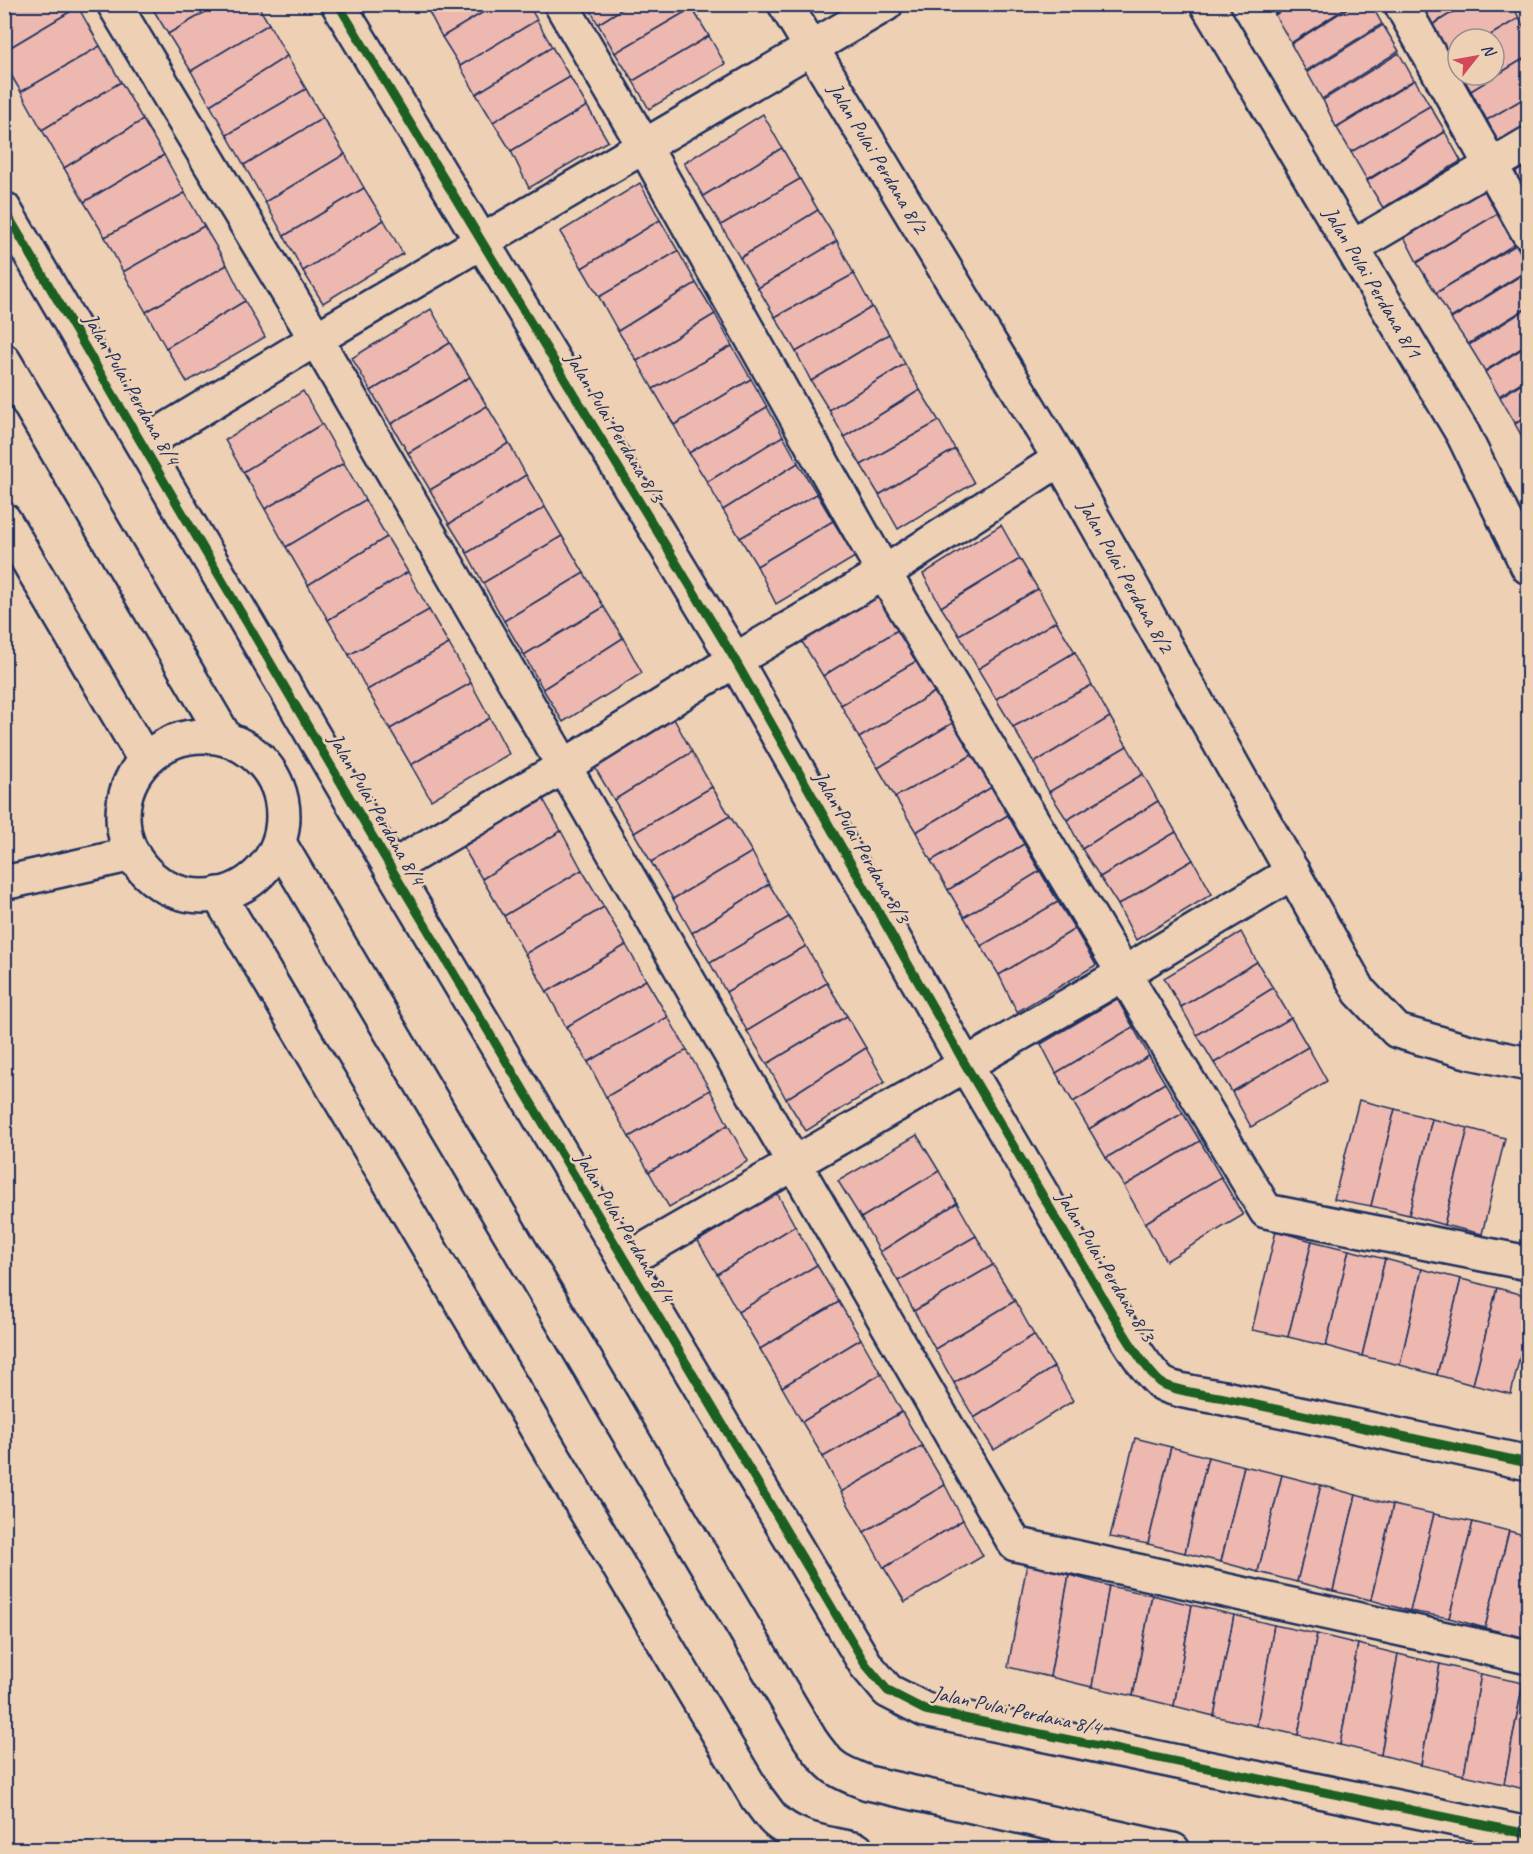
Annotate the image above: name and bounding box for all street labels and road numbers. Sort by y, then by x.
street label: Jalan Pulai Perdana 8/2 [822,77,934,239]
street label: Jalan Pulai Perdana 8/1 [1317,201,1429,364]
street label: Jalan Pulai Perdana 8/4 [77,308,187,472]
street label: Jalan Pulai Perdana 8/3 [559,346,671,508]
street label: Jalan Pulai Perdana 8/2 [1072,494,1180,658]
street label: Jalan Pulai Perdana 8/4 [322,728,432,892]
street label: Jalan Pulai Perdana 8/3 [807,766,917,929]
street label: Jalan Pulai Perdana 8/4 [569,1146,682,1309]
street label: Jalan Pulai Perdana 8/3 [1050,1185,1162,1347]
street label: Jalan Pulai Perdana 8/4 [930,1679,1106,1741]

